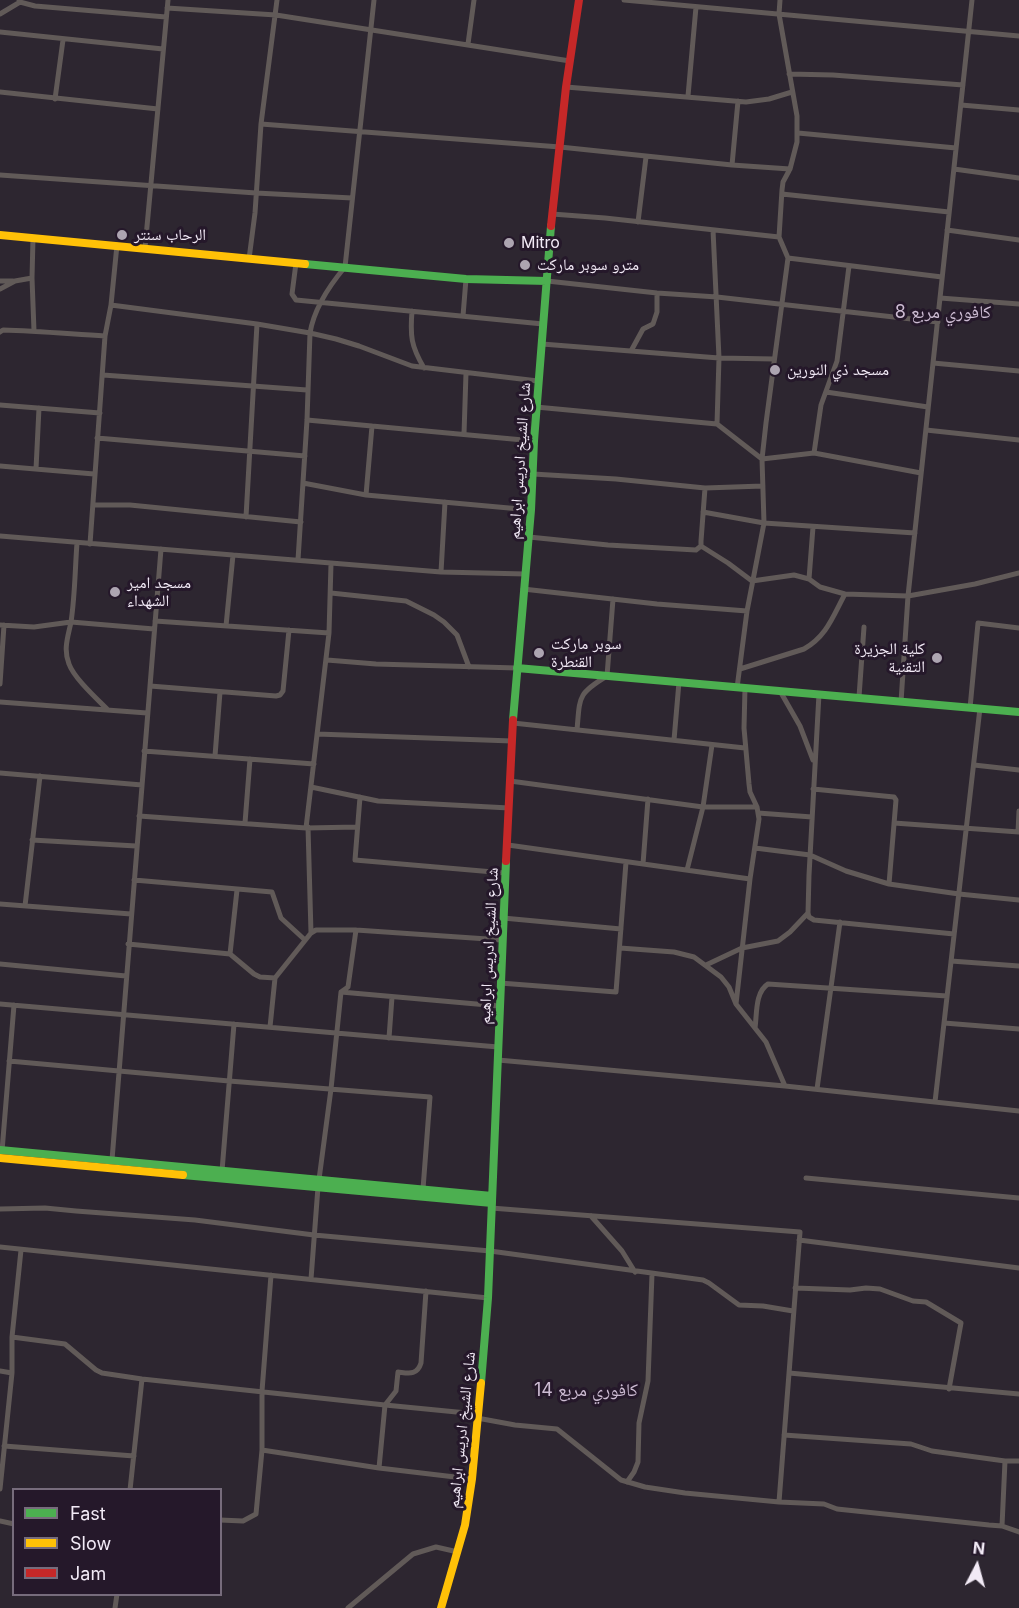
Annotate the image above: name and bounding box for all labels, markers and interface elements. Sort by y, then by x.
place label: الرحاب سنتر [134,225,206,245]
marker: الرحاب سنتر [115,228,129,242]
place label: Mitro [521,233,560,253]
marker: Mitro [502,236,516,250]
place label: مترو سوبر ماركت [537,255,639,275]
marker: مترو سوبر ماركت [518,258,532,272]
district label: كافوري مربع 8 [895,302,991,324]
place label: مسجد ذي النورين [787,360,889,380]
marker: مسجد ذي النورين [768,363,782,377]
street label: شارع الشيخ ادريس ابراهيم [505,382,535,540]
place label: مسجد امير الشهداء [127,573,191,611]
marker: مسجد امير الشهداء [108,585,122,599]
place label: سوبر ماركت القنطرة [551,634,622,672]
place label: كلية الجزيرة التقنية [854,639,925,677]
marker: سوبر ماركت القنطرة [532,646,546,660]
marker: كلية الجزيرة التقنية [930,651,944,665]
street label: شارع الشيخ ادريس ابراهيم [475,867,503,1025]
street label: شارع الشيخ ادريس ابراهيم [444,1351,480,1509]
district label: كافوري مربع 14 [534,1380,638,1402]
legend [12,1488,222,1596]
text: Fast [70,1503,106,1524]
text: Slow [70,1533,111,1554]
north arrow [947,1536,1007,1596]
text: N [972,1538,986,1559]
text: Jam [70,1563,106,1584]

